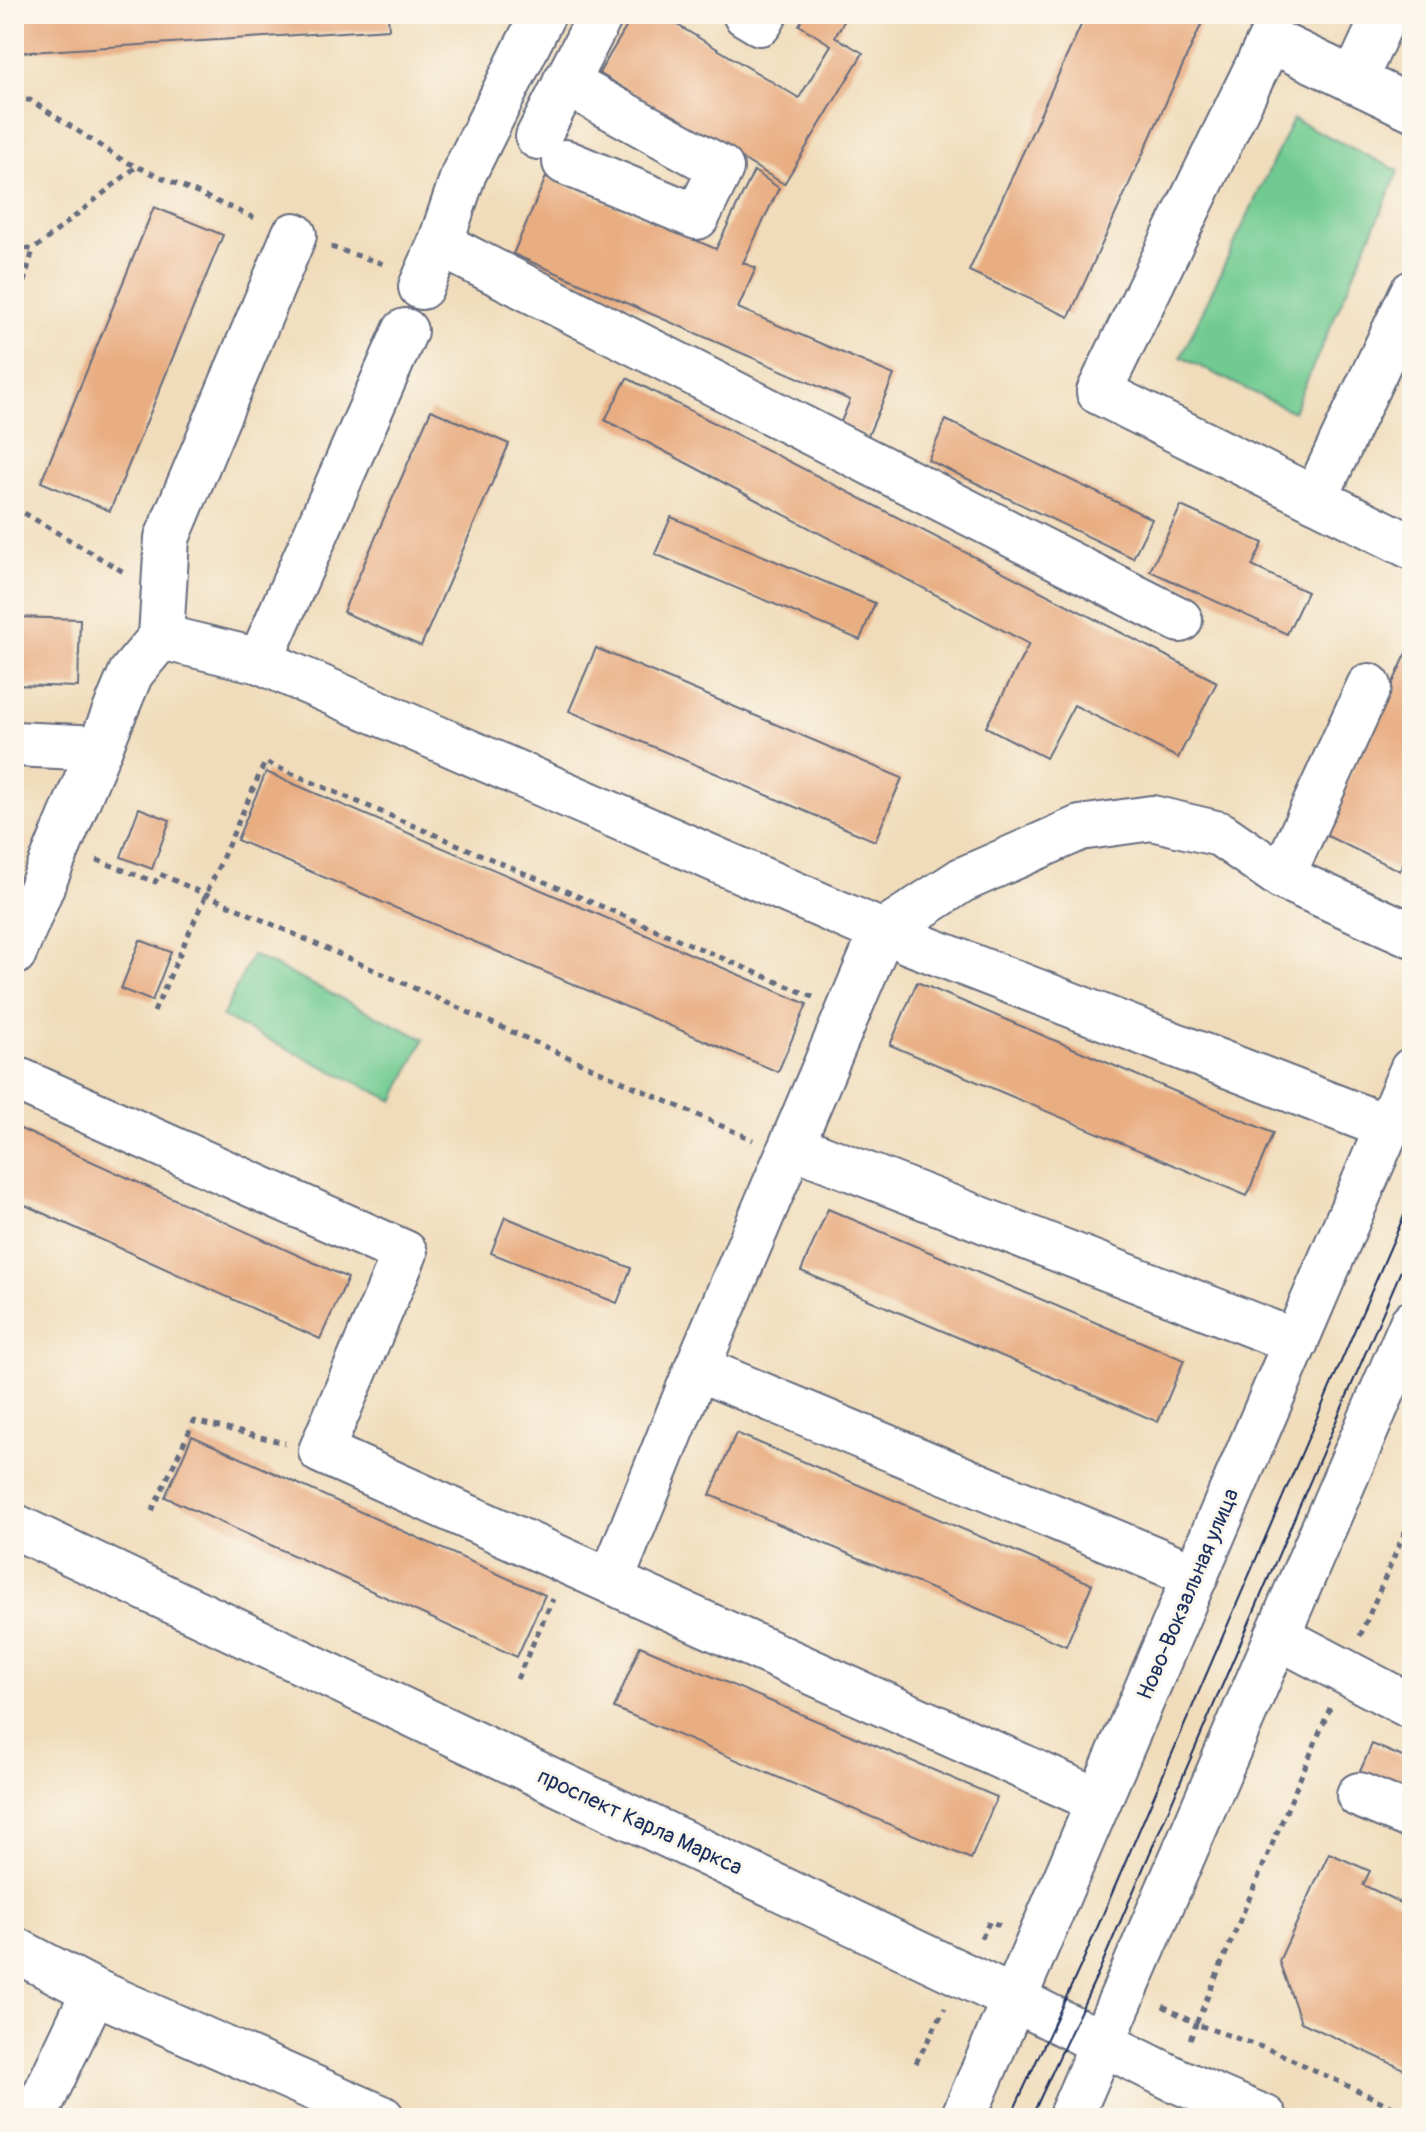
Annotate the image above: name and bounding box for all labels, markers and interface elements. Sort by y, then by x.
street label: Ново-Вокзальная улица [1131,1484,1245,1704]
street label: проспект Карла Маркса [533,1762,747,1882]

